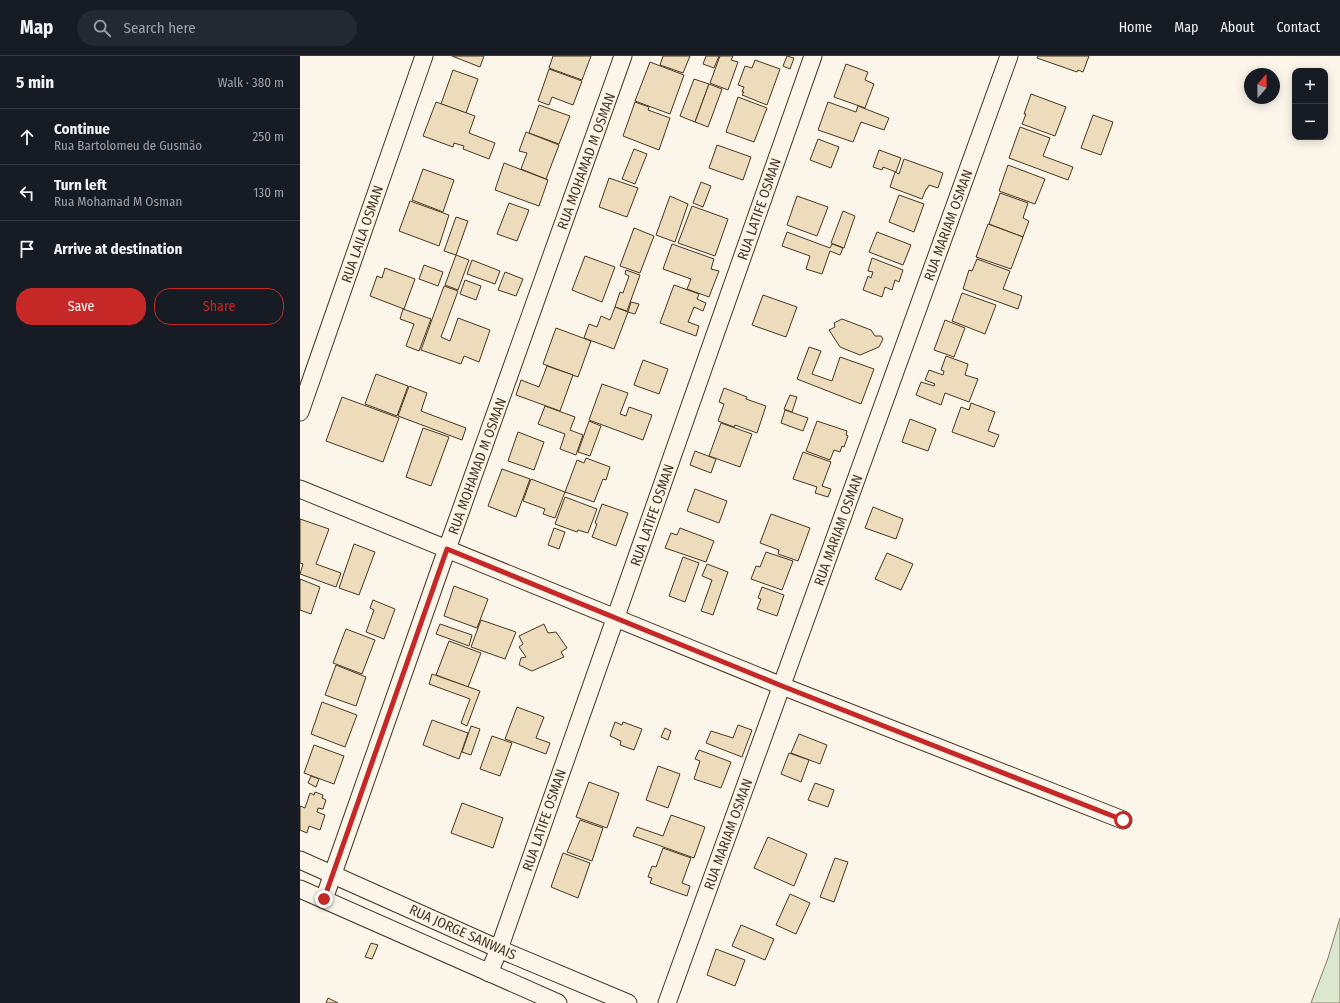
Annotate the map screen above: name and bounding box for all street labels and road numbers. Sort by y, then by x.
street label: RUA MOHAMAD M OSMAN [554,91,619,232]
street label: RUA LATIFE OSMAN [734,156,785,262]
street label: RUA MARIAM OSMAN [920,167,976,283]
street label: RUA LAILA OSMAN [338,183,387,285]
street label: RUA MOHAMAD M OSMAN [445,396,510,537]
street label: RUA LATIFE OSMAN [627,462,678,568]
street label: RUA MARIAM OSMAN [810,472,866,588]
street label: RUA LATIFE OSMAN [519,767,570,873]
street label: RUA MARIAM OSMAN [700,776,756,892]
street label: RUA JORGE SANWAIS [407,901,519,964]

